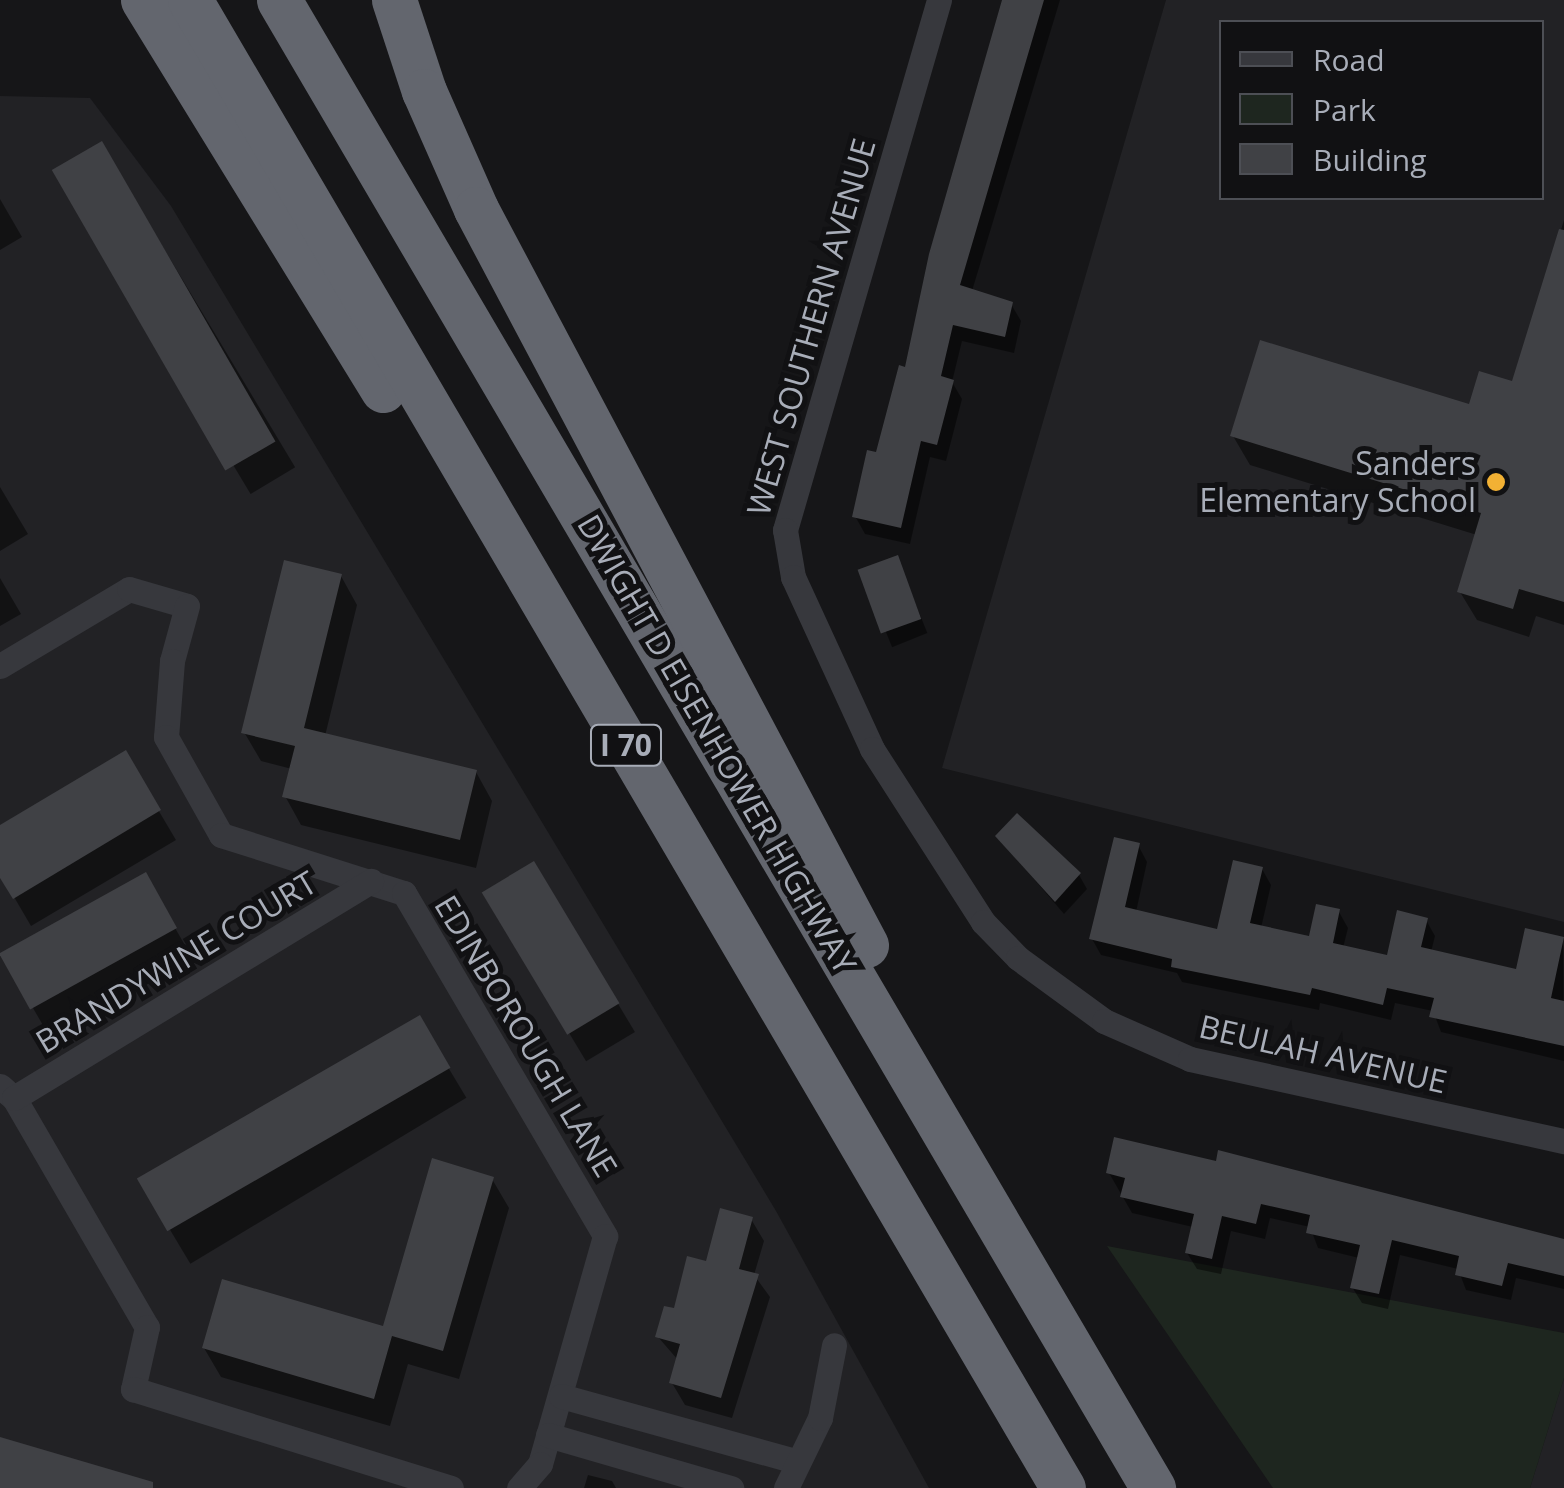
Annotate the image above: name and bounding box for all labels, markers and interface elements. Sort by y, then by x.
legend [1219,20,1544,200]
text: Road [1313,39,1385,80]
text: Park [1313,89,1376,130]
street label: WEST SOUTHERN AVENUE [739,134,883,520]
text: Building [1313,139,1427,180]
place label: Sanders Elementary School [1199,445,1476,520]
marker: Sanders Elementary School [1485,471,1507,493]
street label: DWIGHT D EISENHOWER HIGHWAY [570,508,864,980]
road number: I 70 [588,720,664,770]
street label: BRANDYWINE COURT [29,863,323,1061]
street label: EDINBOROUGH LANE [427,888,625,1184]
street label: BEULAH AVENUE [1195,1007,1451,1101]

